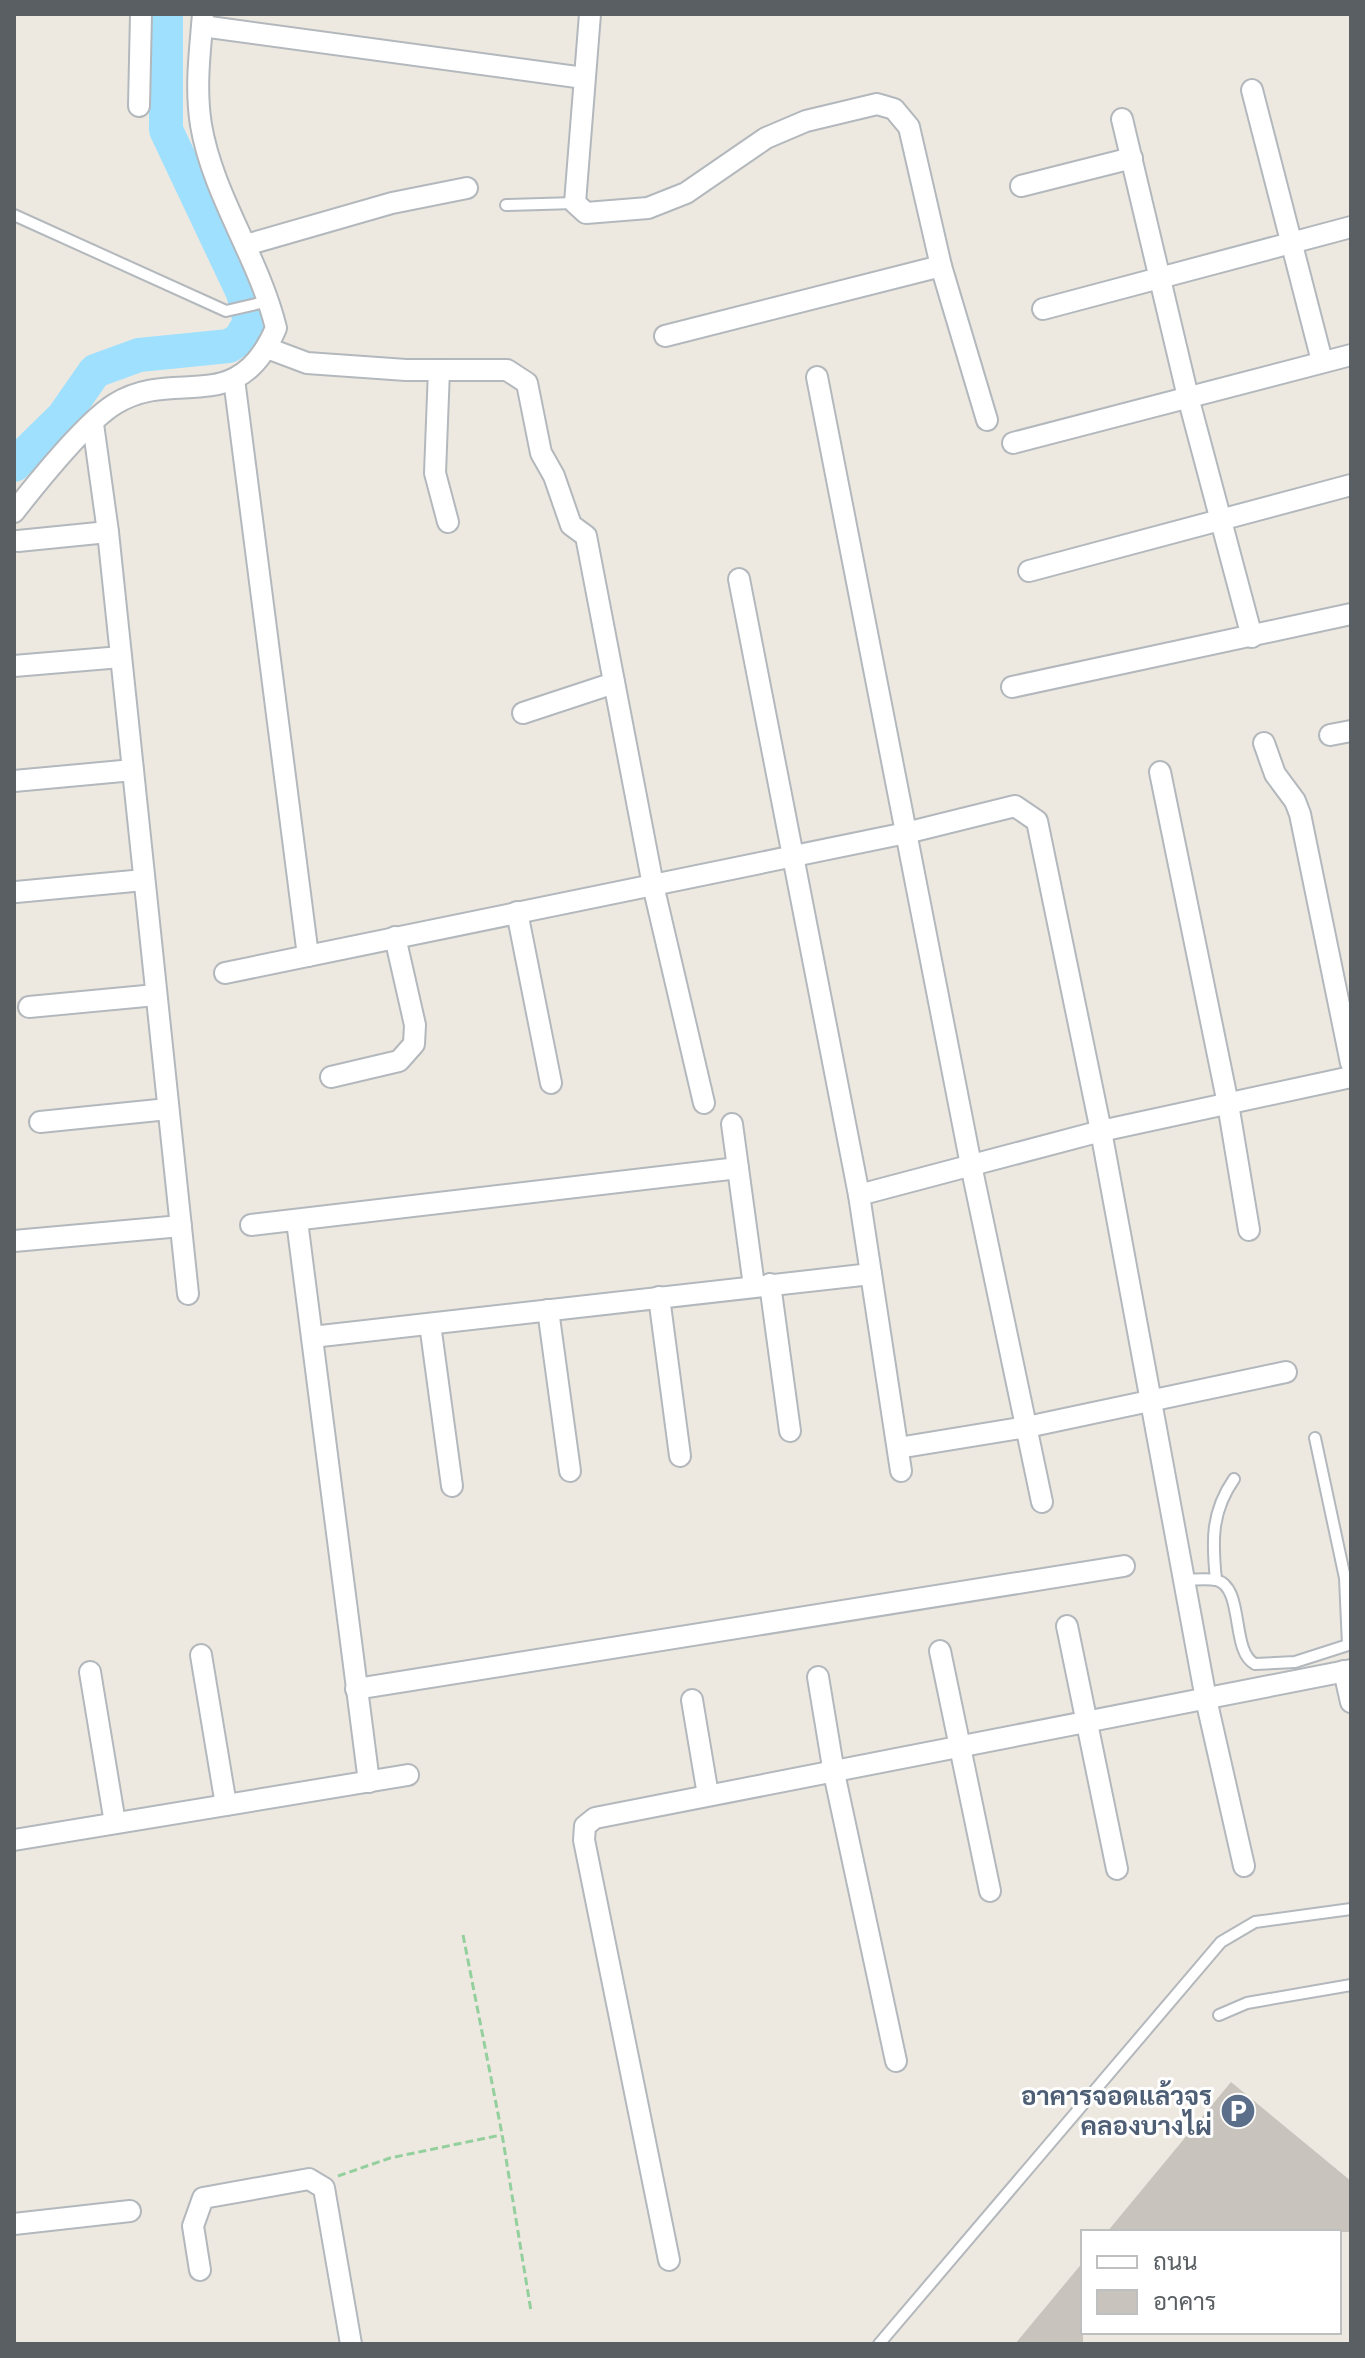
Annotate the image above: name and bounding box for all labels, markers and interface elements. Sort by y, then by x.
place label: อาคารจอดแล้วจร คลองบางไผ่ [1021,2079,1212,2141]
parking icon: อาคารจอดแล้วจร คลองบางไผ่ [1219,2092,1257,2130]
legend [1081,2230,1341,2334]
text: ถนน [1153,2246,1198,2275]
text: อาคาร [1153,2286,1216,2315]

